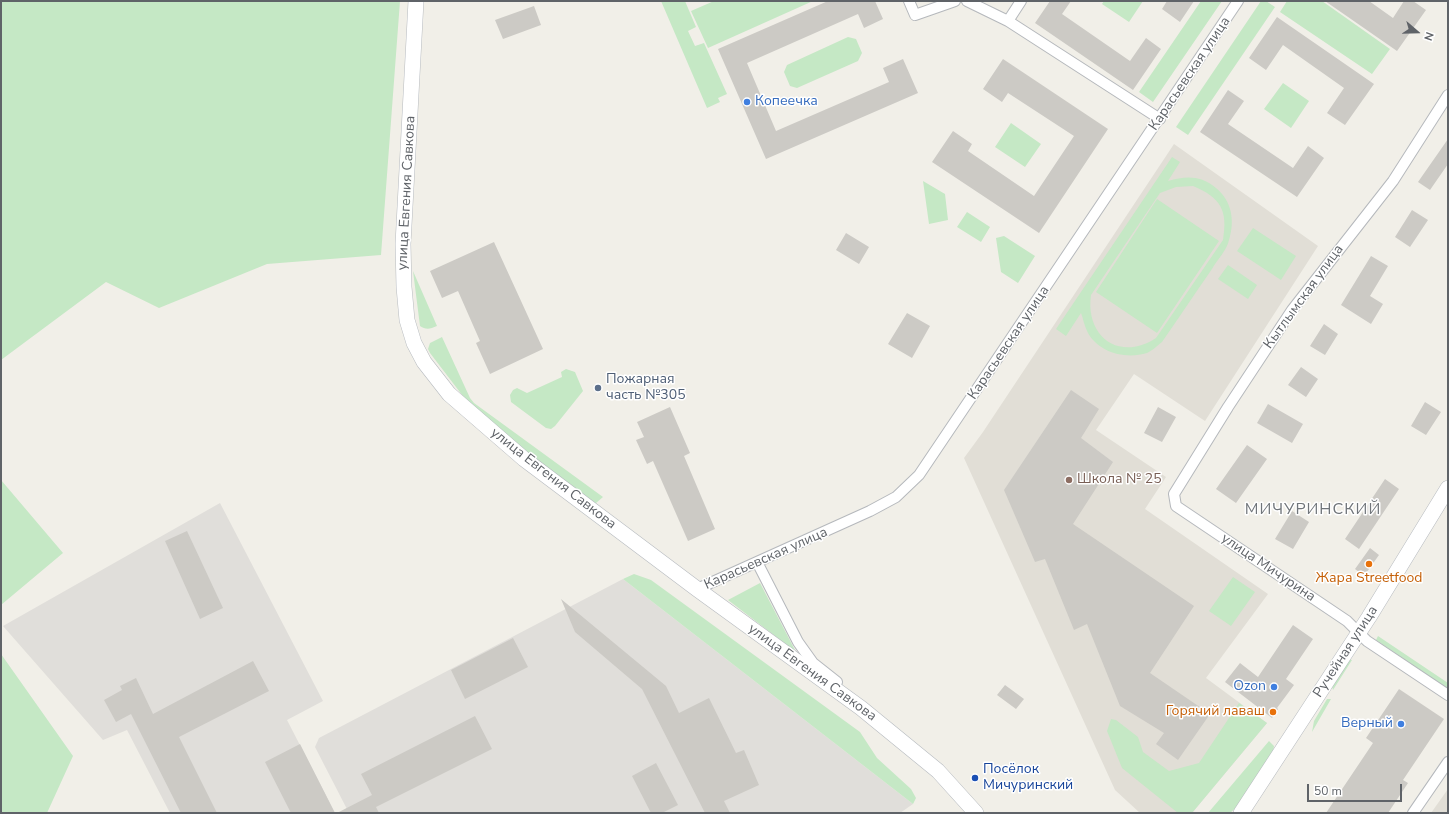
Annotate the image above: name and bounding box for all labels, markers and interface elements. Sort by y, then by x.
north arrow [1397,12,1437,52]
street label: Карасьевская улица [1146,14,1234,134]
text: N [1420,30,1437,43]
place label: Копеечка [755,94,818,110]
marker: Копеечка [742,97,752,107]
street label: улица Евгения Савкова [395,115,419,271]
street label: Кытлымская улица [1261,242,1347,352]
street label: Карасьевская улица [965,283,1053,403]
place label: Пожарная часть №305 [606,372,686,404]
marker: Пожарная часть №305 [593,383,603,393]
street label: улица Евгения Савкова [487,425,619,533]
place label: Школа № 25 [1077,472,1162,488]
marker: Школа № 25 [1064,475,1074,485]
district label: МИЧУРИНСКИЙ [1245,500,1381,520]
street label: Карасьевская улица [702,524,830,594]
street label: улица Мичурина [1218,530,1318,606]
marker: Жара Streetfood [1364,559,1374,569]
place label: Жара Streetfood [1316,571,1422,587]
street label: Ручейная улица [1310,603,1382,701]
street label: улица Евгения Савкова [745,621,879,725]
place label: Ozon [1233,679,1266,695]
marker: Ozon [1269,682,1279,692]
place label: Горячий лаваш [1166,704,1265,720]
marker: Горячий лаваш [1268,707,1278,717]
place label: Верный [1341,716,1393,732]
marker: Верный [1396,719,1406,729]
place label: Посёлок Мичуринский [983,762,1073,794]
marker: Посёлок Мичуринский [970,773,980,783]
scale bar [1309,776,1404,802]
text: 50 m [1314,783,1342,799]

